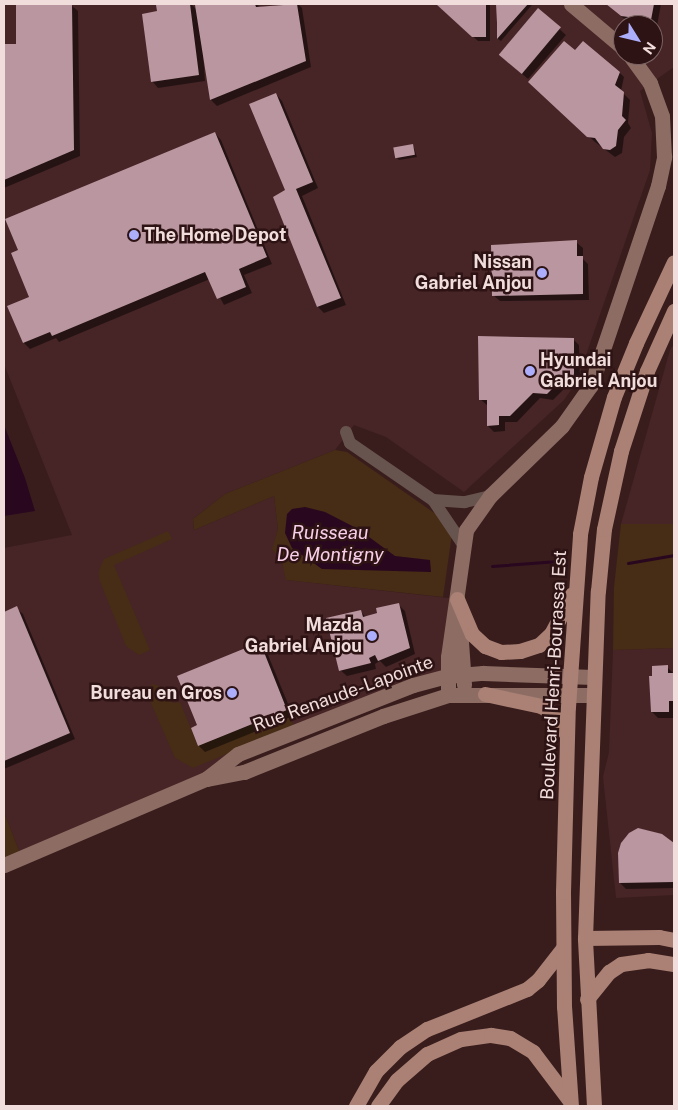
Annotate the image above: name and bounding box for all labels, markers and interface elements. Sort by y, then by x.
north arrow [613,15,663,65]
text: N [640,39,659,57]
place label: The Home Depot [144,224,287,246]
marker: The Home Depot [128,229,140,241]
place label: Nissan Gabriel Anjou [415,252,532,294]
marker: Nissan Gabriel Anjou [536,267,548,279]
place label: Hyundai Gabriel Anjou [540,350,657,392]
marker: Hyundai Gabriel Anjou [524,365,536,377]
water label: Ruisseau De Montigny [276,522,384,566]
street label: Boulevard Henri-Bourassa Est [537,550,571,800]
place label: Mazda Gabriel Anjou [245,615,362,658]
marker: Mazda Gabriel Anjou [366,630,378,642]
street label: Rue Renaude-Lapointe [250,651,436,737]
place label: Bureau en Gros [90,682,222,704]
marker: Bureau en Gros [226,687,238,699]

